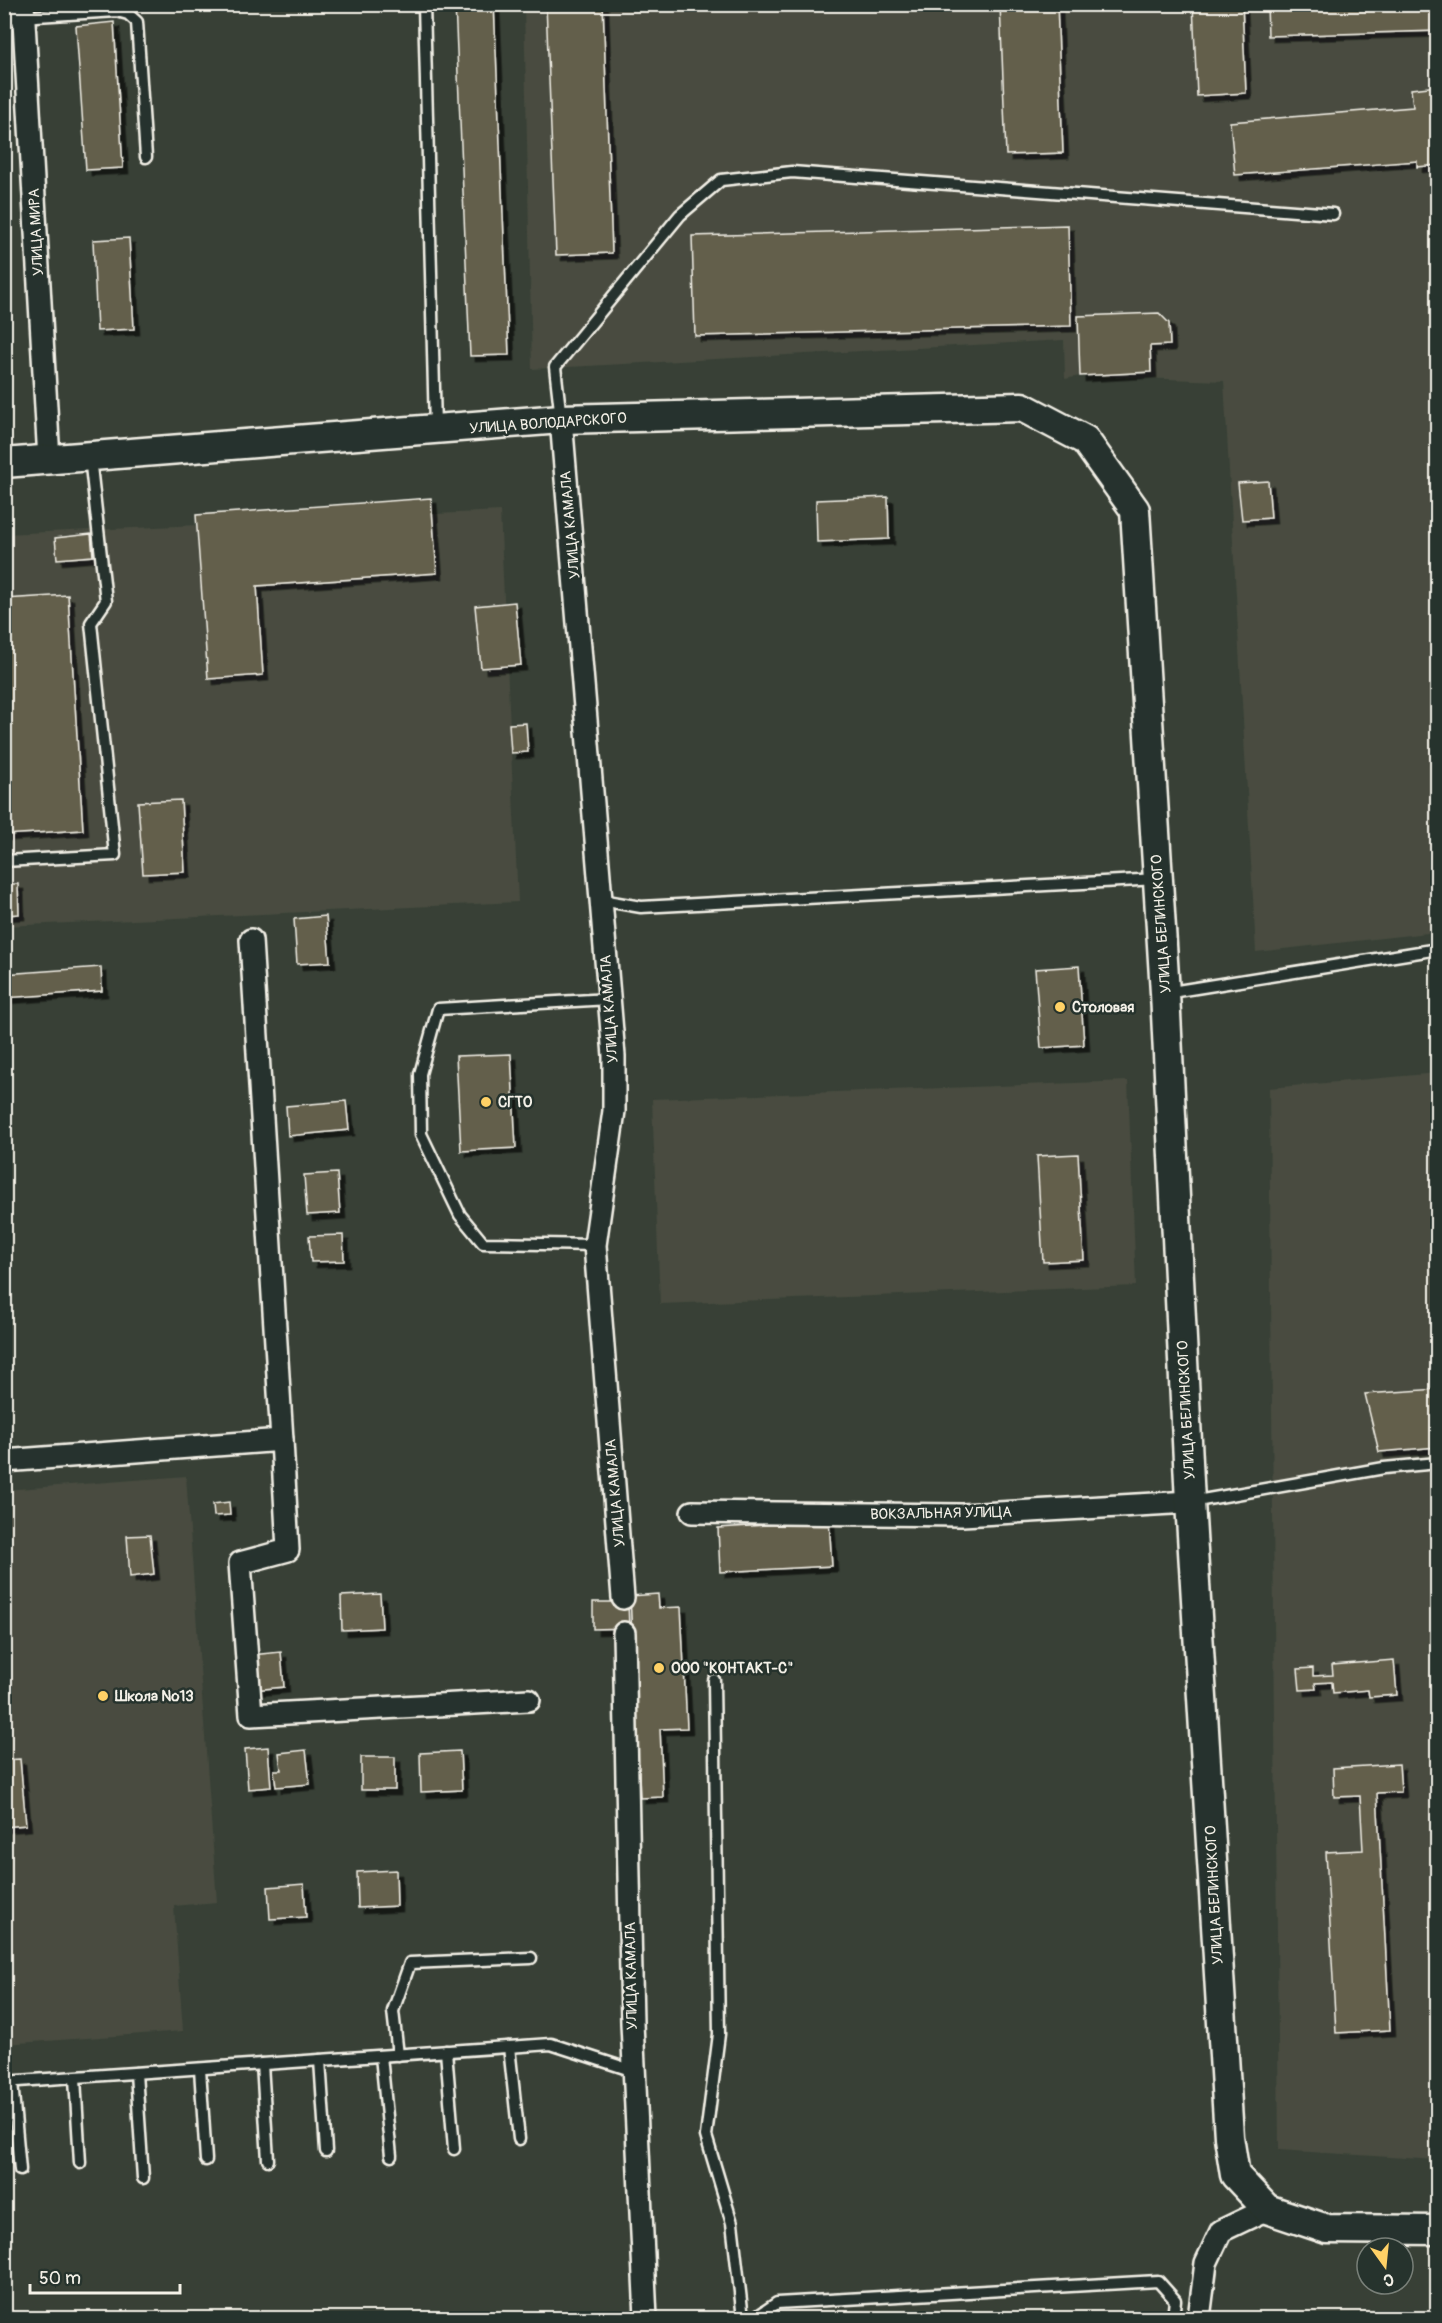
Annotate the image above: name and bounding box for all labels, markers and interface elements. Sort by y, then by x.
street label: УЛИЦА МИРА [25,187,48,276]
street label: УЛИЦА ВОЛОДАРСКОГО [469,409,627,438]
street label: УЛИЦА КАМАЛА [556,470,585,580]
street label: УЛИЦА БЕЛИНСКОГО [1147,854,1176,994]
street label: УЛИЦА КАМАЛА [596,954,623,1064]
place label: Столовая [1072,998,1134,1017]
marker: Столовая [1053,1000,1067,1014]
place label: СГТО [498,1093,533,1112]
marker: СГТО [479,1095,493,1109]
street label: УЛИЦА БЕЛИНСКОГО [1173,1340,1200,1480]
street label: УЛИЦА КАМАЛА [601,1438,630,1548]
street label: ВОКЗАЛЬНАЯ УЛИЦА [870,1503,1012,1524]
place label: ООО "КОНТАКТ-С" [671,1659,793,1678]
marker: ООО "КОНТАКТ-С" [652,1661,666,1675]
place label: Школа №13 [114,1687,194,1706]
marker: Школа №13 [96,1689,110,1703]
street label: УЛИЦА БЕЛИНСКОГО [1201,1825,1228,1965]
street label: УЛИЦА КАМАЛА [621,1921,642,2030]
north arrow [1355,2236,1415,2296]
scale bar [30,2257,180,2295]
text: 50 m [39,2267,81,2290]
text: С [1381,2269,1396,2290]

